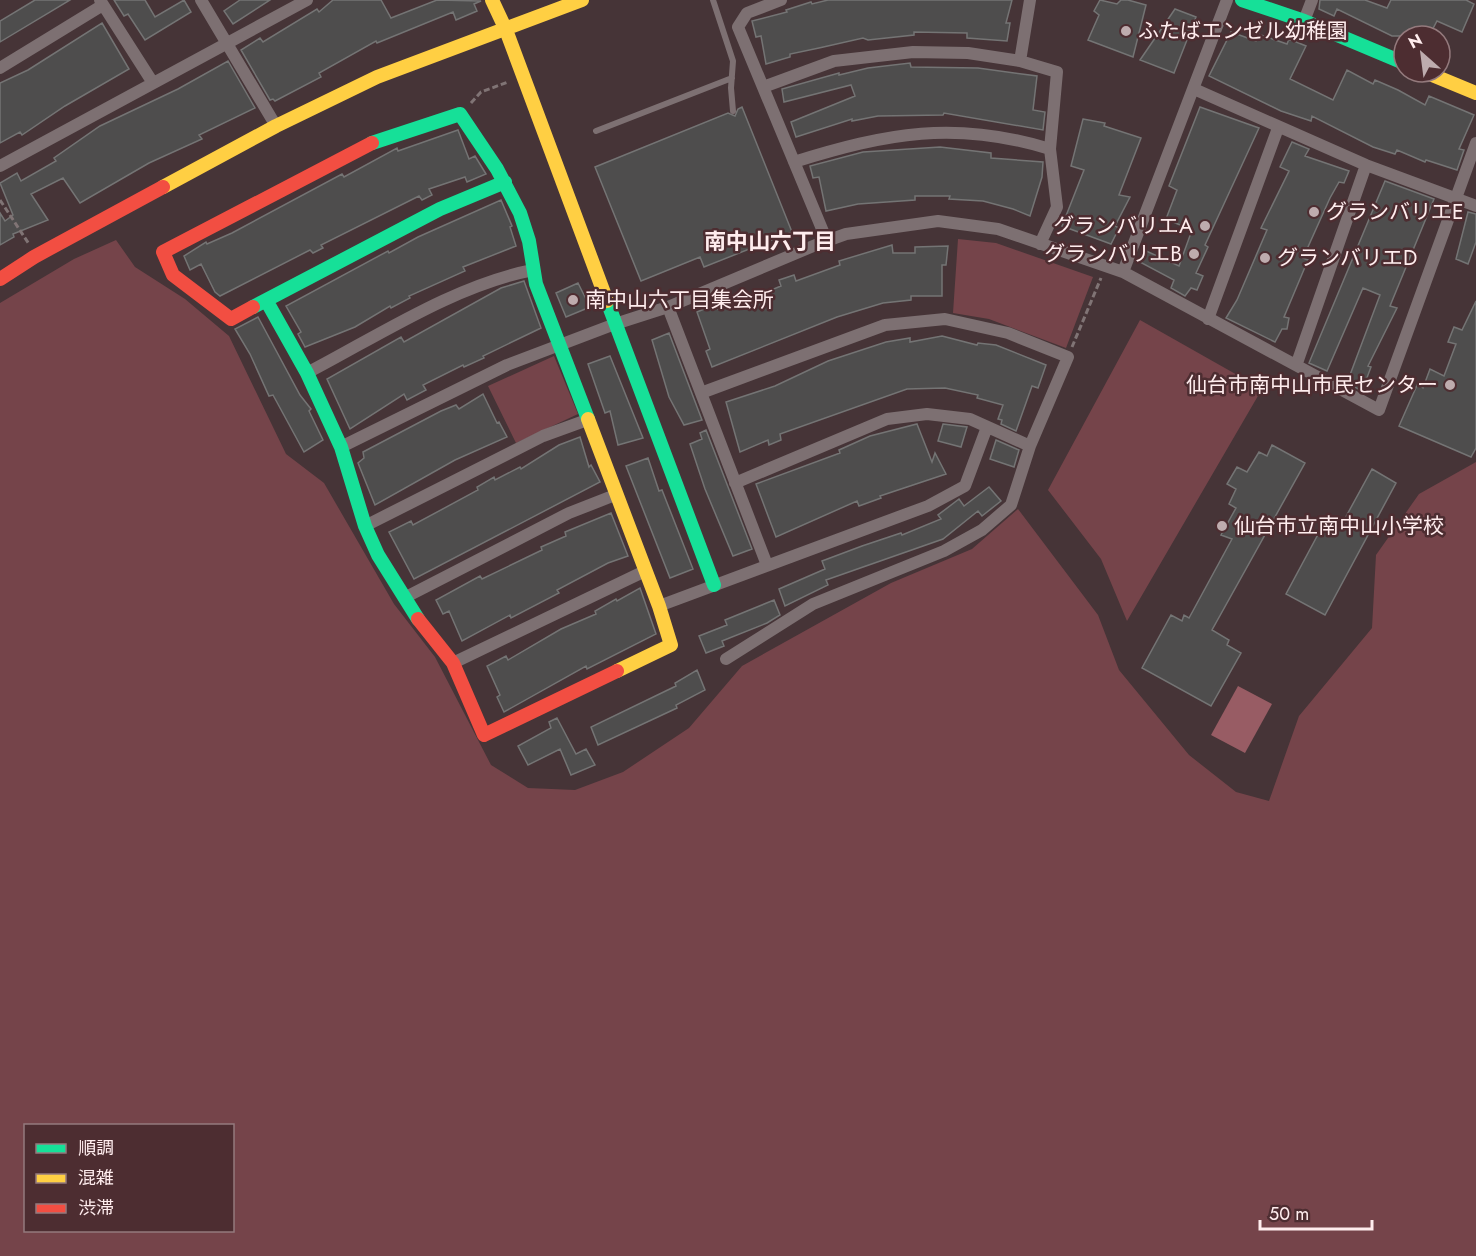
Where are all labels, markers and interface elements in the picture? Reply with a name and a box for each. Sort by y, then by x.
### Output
place label: ふたばエンゼル幼稚園 [1138,16,1348,46]
marker: ふたばエンゼル幼稚園 [1119,24,1133,38]
north arrow [1392,24,1452,84]
text: N [1404,28,1426,54]
place label: グランバリエE [1326,197,1464,227]
marker: グランバリエE [1307,205,1321,219]
place label: グランバリエA [1053,211,1193,241]
marker: グランバリエA [1198,219,1212,233]
district label: 南中山六丁目 [704,225,836,257]
place label: グランバリエB [1044,239,1182,269]
place label: グランバリエD [1277,243,1417,273]
marker: グランバリエB [1187,247,1201,261]
marker: グランバリエD [1258,251,1272,265]
place label: 南中山六丁目集会所 [585,285,774,315]
marker: 南中山六丁目集会所 [566,293,580,307]
place label: 仙台市南中山市民センター [1186,370,1438,400]
marker: 仙台市南中山市民センター [1443,378,1457,392]
place label: 仙台市立南中山小学校 [1234,511,1444,541]
marker: 仙台市立南中山小学校 [1215,519,1229,533]
legend [24,1124,234,1232]
text: 順調 [78,1135,114,1161]
text: 混雑 [78,1165,114,1191]
scale bar [1260,1193,1372,1231]
text: 渋滞 [78,1195,114,1221]
text: 50 m [1269,1201,1309,1227]

